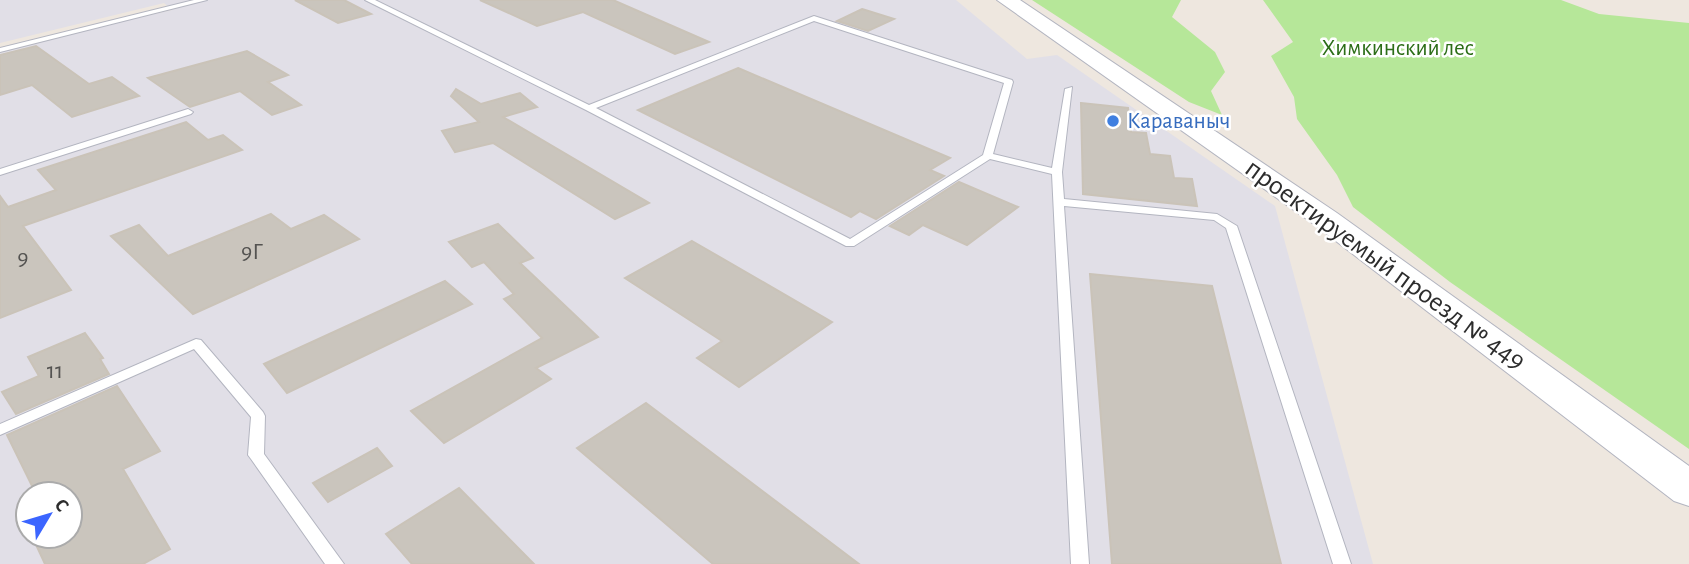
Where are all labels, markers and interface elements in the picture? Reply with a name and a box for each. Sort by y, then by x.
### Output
park label: Химкинский лес [1322,37,1474,60]
place label: Караваныч [1127,110,1231,133]
marker: Караваныч [1105,113,1121,129]
street label: проектируемый проезд № 449 [1240,154,1530,376]
house number: 9Г [241,240,263,264]
house number: 9 [17,246,29,270]
house number: 11 [47,359,63,383]
north arrow [14,480,84,550]
text: С [50,495,72,515]

